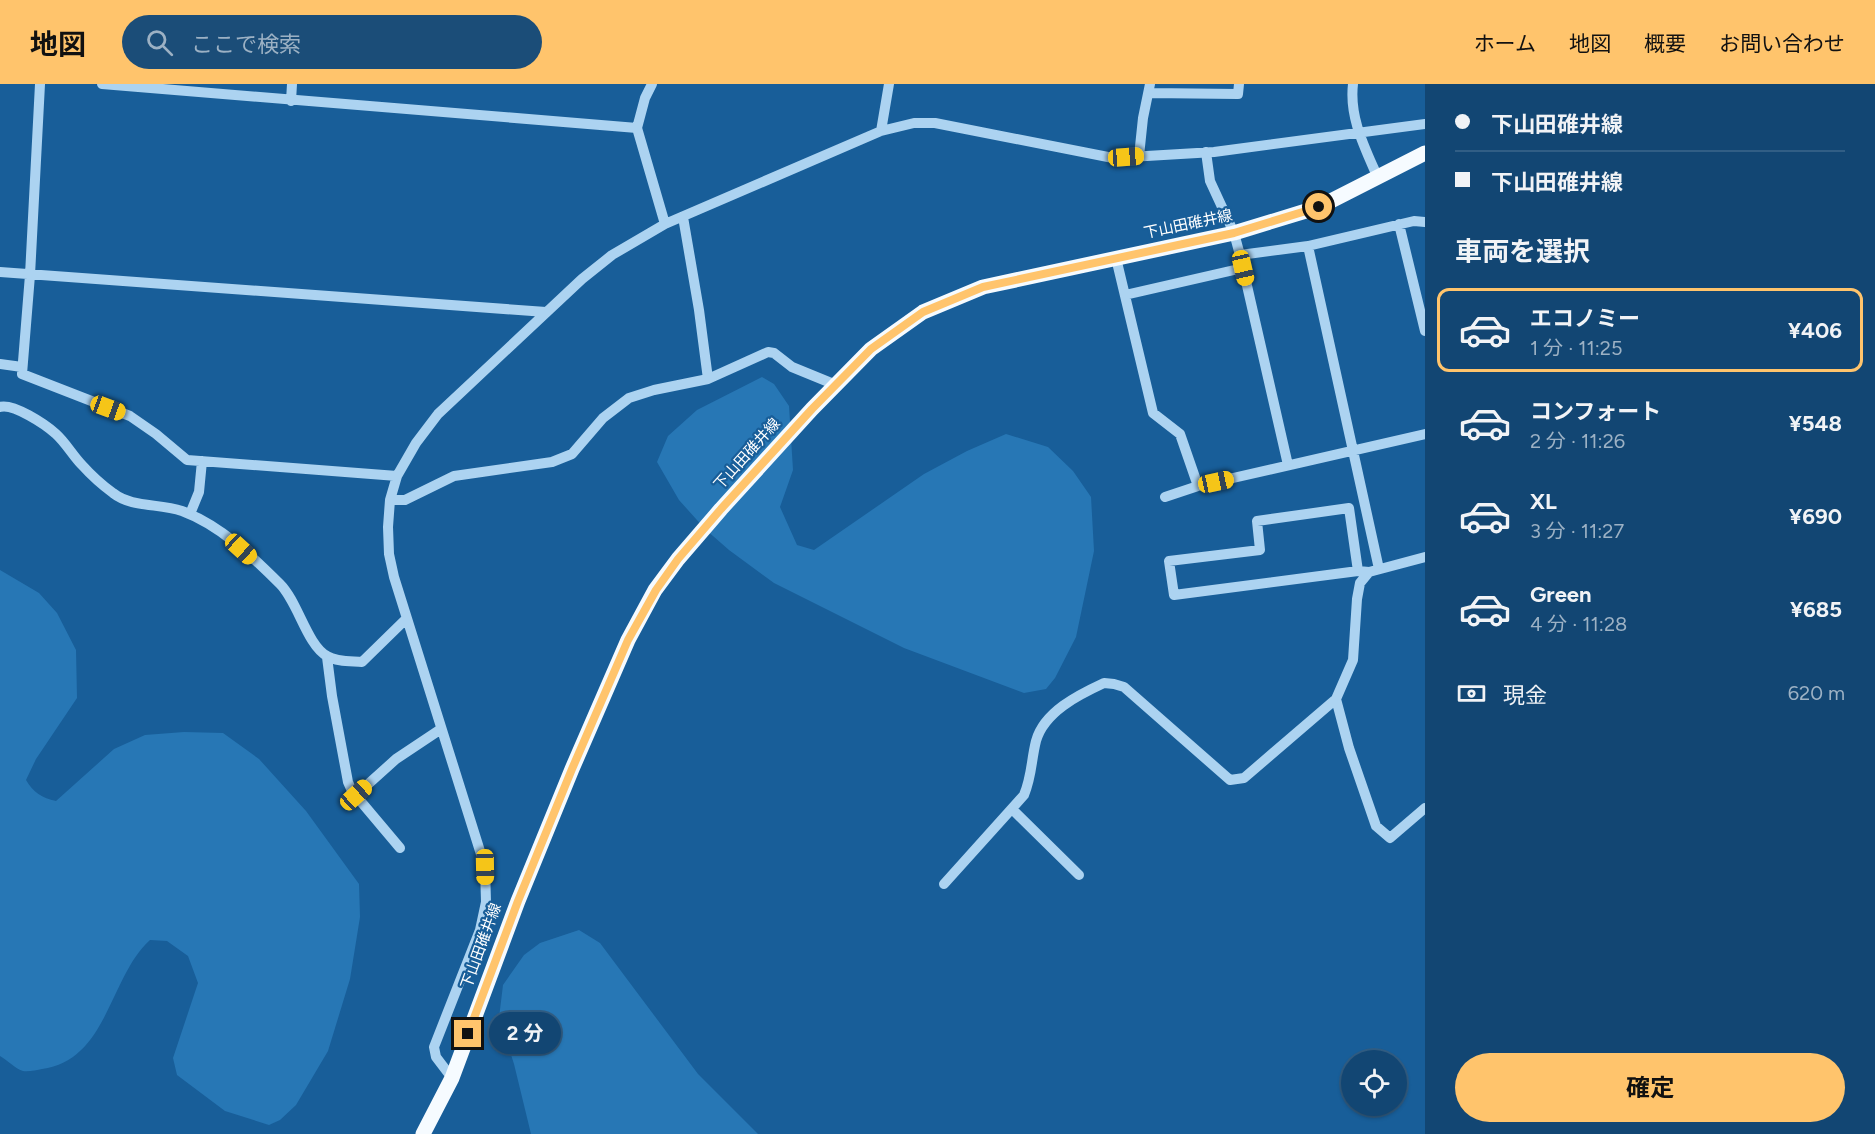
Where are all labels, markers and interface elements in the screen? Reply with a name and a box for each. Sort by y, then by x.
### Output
search box [122,15,542,69]
icon: search [143,26,176,59]
text: 地図 [30,27,86,61]
text: ここで検索 [191,31,301,58]
text: ホーム [1474,31,1536,56]
text: 地図 [1569,31,1611,56]
text: 概要 [1644,31,1686,56]
text: お問い合わせ [1719,31,1845,56]
text: 下山田碓井線 [1491,111,1623,138]
car [1107,147,1145,167]
text: 下山田碓井線 [1491,169,1623,196]
route start [1305,193,1332,220]
street label: 下山田碓井線 [1142,206,1234,242]
text: 車両を選択 [1455,235,1590,268]
car [1230,248,1256,288]
icon: car [1458,303,1512,357]
text: エコノミー [1530,305,1640,332]
text: ¥406 [1788,317,1842,344]
text: 1 分 · 11:25 [1530,336,1622,360]
car [88,393,128,423]
icon: car [1458,396,1512,450]
text: コンフォート [1530,398,1661,425]
text: ¥548 [1789,410,1842,437]
street label: 下山田碓井線 [710,415,784,493]
text: 2 分 · 11:26 [1530,429,1625,453]
car [1197,469,1235,495]
text: XL [1530,488,1557,515]
icon: car [1458,489,1512,543]
text: ¥690 [1789,503,1842,530]
text: 3 分 · 11:27 [1530,519,1624,543]
car [222,530,260,568]
text: Green [1530,581,1592,608]
icon: car [1458,582,1512,636]
text: ¥685 [1790,596,1842,623]
text: 4 分 · 11:28 [1530,612,1627,636]
icon: cash [1455,677,1488,710]
text: 620 m [1788,681,1845,705]
text: 現金 [1503,682,1547,709]
car [337,776,375,814]
car [476,849,494,885]
street label: 下山田碓井線 [457,901,505,991]
callout: 2 分 [489,1013,561,1055]
route end [454,1020,481,1047]
text: 2 分 [507,1021,543,1045]
map controls [1341,1050,1407,1116]
button: locate [1341,1050,1407,1116]
button: 確定 [1455,1053,1845,1122]

